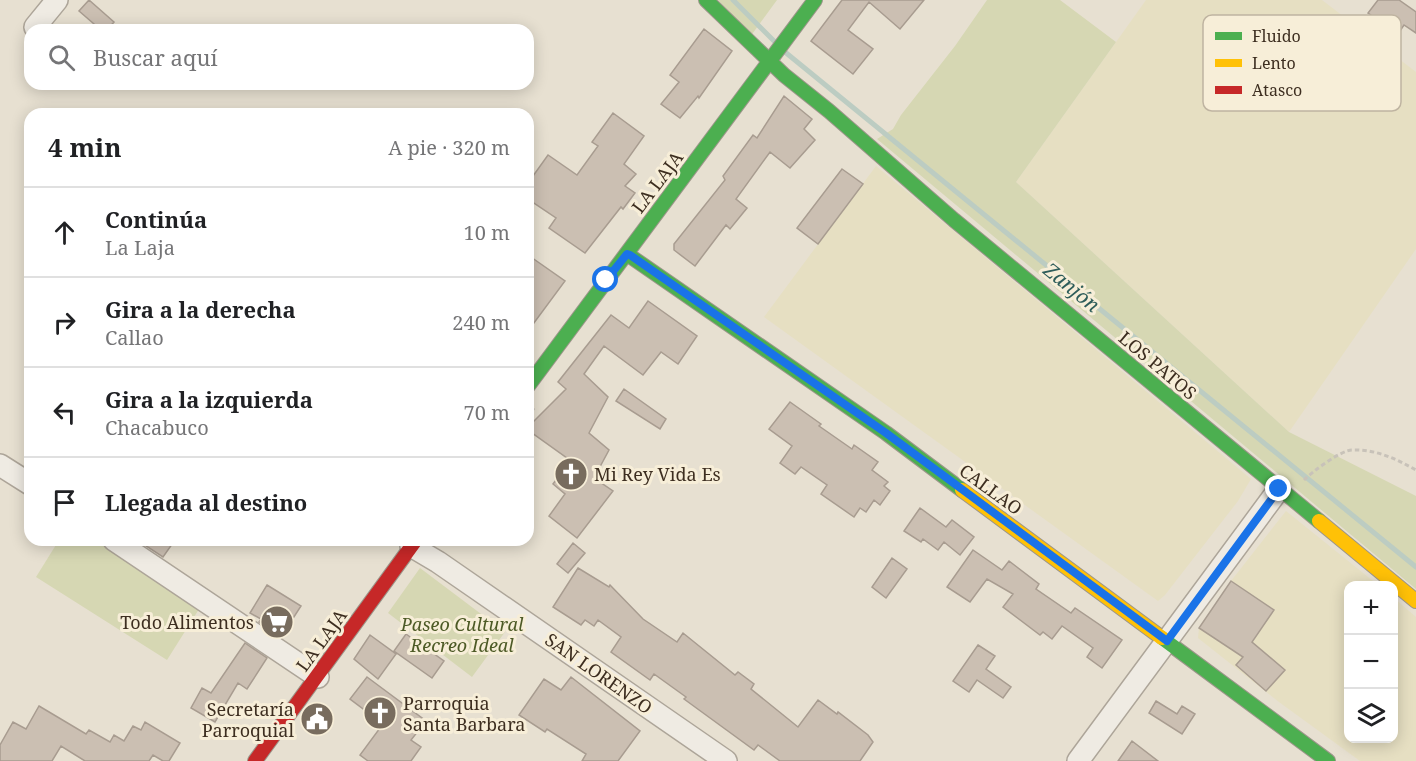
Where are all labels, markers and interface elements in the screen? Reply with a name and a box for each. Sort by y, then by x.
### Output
legend [1203,15,1401,111]
search box [24,24,534,90]
text: Fluido [1252,25,1301,47]
icon: search [45,41,78,74]
text: Buscar aquí [93,42,217,72]
text: Lento [1252,52,1296,74]
text: Atasco [1252,79,1302,101]
text: 4 min [48,129,122,165]
text: A pie · 320 m [388,134,510,161]
street label: LA LAJA [626,146,688,218]
text: Continúa [105,204,207,234]
icon: ahead [48,216,81,249]
text: 10 m [464,219,510,246]
text: La Laja [105,234,175,261]
water label: Zanjón [1037,255,1106,318]
route start [592,266,618,292]
text: Gira a la derecha [105,294,296,324]
icon: right [48,306,81,339]
text: 240 m [452,309,510,336]
text: Callao [105,324,164,351]
street label: LOS PATOS [1114,325,1202,405]
text: Gira a la izquierda [105,384,313,414]
icon: left [48,396,81,429]
text: 70 m [464,399,510,426]
text: Chacabuco [105,414,209,441]
church icon: Mi Rey Vida Es [553,456,589,492]
street label: CALLAO [955,458,1027,520]
place label: Mi Rey Vida Es [594,462,721,486]
route end [1265,475,1291,501]
icon: arrive [48,486,81,519]
text: Llegada al destino [105,487,307,517]
map controls [1344,581,1398,743]
button: + [1344,581,1398,635]
supermarket icon: Todo Alimentos [259,604,295,640]
street label: LA LAJA [290,604,352,676]
place label: Todo Alimentos [120,610,254,634]
park label: Paseo Cultural Recreo Ideal [400,612,524,657]
street label: SAN LORENZO [541,627,657,719]
button: − [1344,635,1398,689]
button: layers [1344,689,1398,743]
place label: Parroquia Santa Barbara [403,691,526,736]
church icon: Parroquia Santa Barbara [362,695,398,731]
place label: Secretaría Parroquial [202,697,294,742]
public building icon: Secretaría Parroquial [299,701,335,737]

